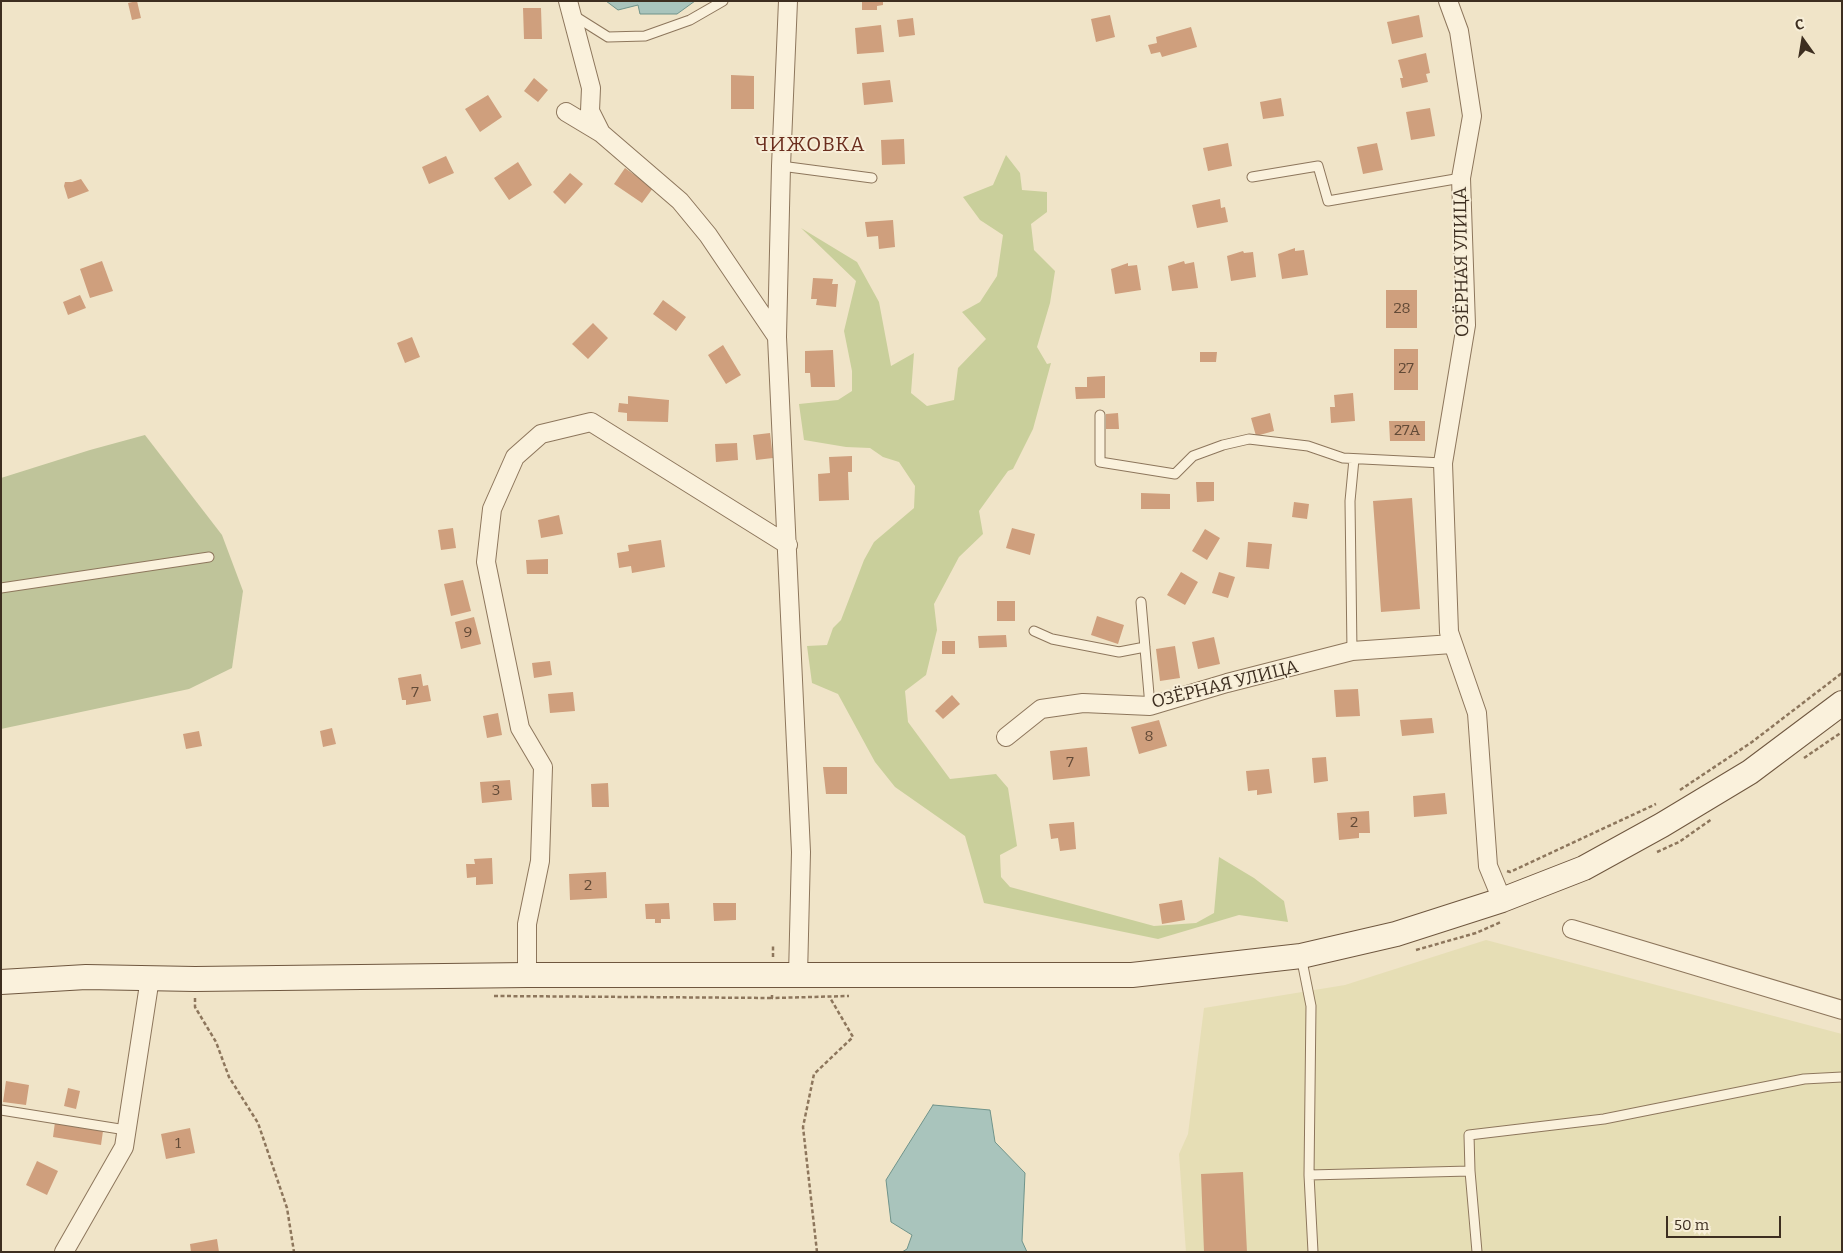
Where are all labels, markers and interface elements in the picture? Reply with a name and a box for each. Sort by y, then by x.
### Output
north arrow [1778,15,1828,65]
text: С [1793,16,1806,34]
district label: ЧИЖОВКА [754,133,866,157]
street label: ОЗЁРНАЯ УЛИЦА [1450,187,1474,337]
house number: 28 [1393,300,1411,318]
house number: 27 [1398,360,1414,378]
house number: 27А [1394,422,1420,440]
house number: 9 [464,624,472,642]
street label: ОЗЁРНАЯ УЛИЦА [1149,656,1301,714]
house number: 7 [411,684,419,702]
house number: 8 [1144,728,1154,746]
house number: 7 [1066,754,1074,772]
house number: 3 [492,782,500,800]
house number: 2 [1350,814,1358,832]
house number: 2 [584,877,592,895]
house number: 1 [175,1135,181,1153]
scale bar [1668,1206,1783,1238]
text: 50 m [1674,1216,1709,1234]

